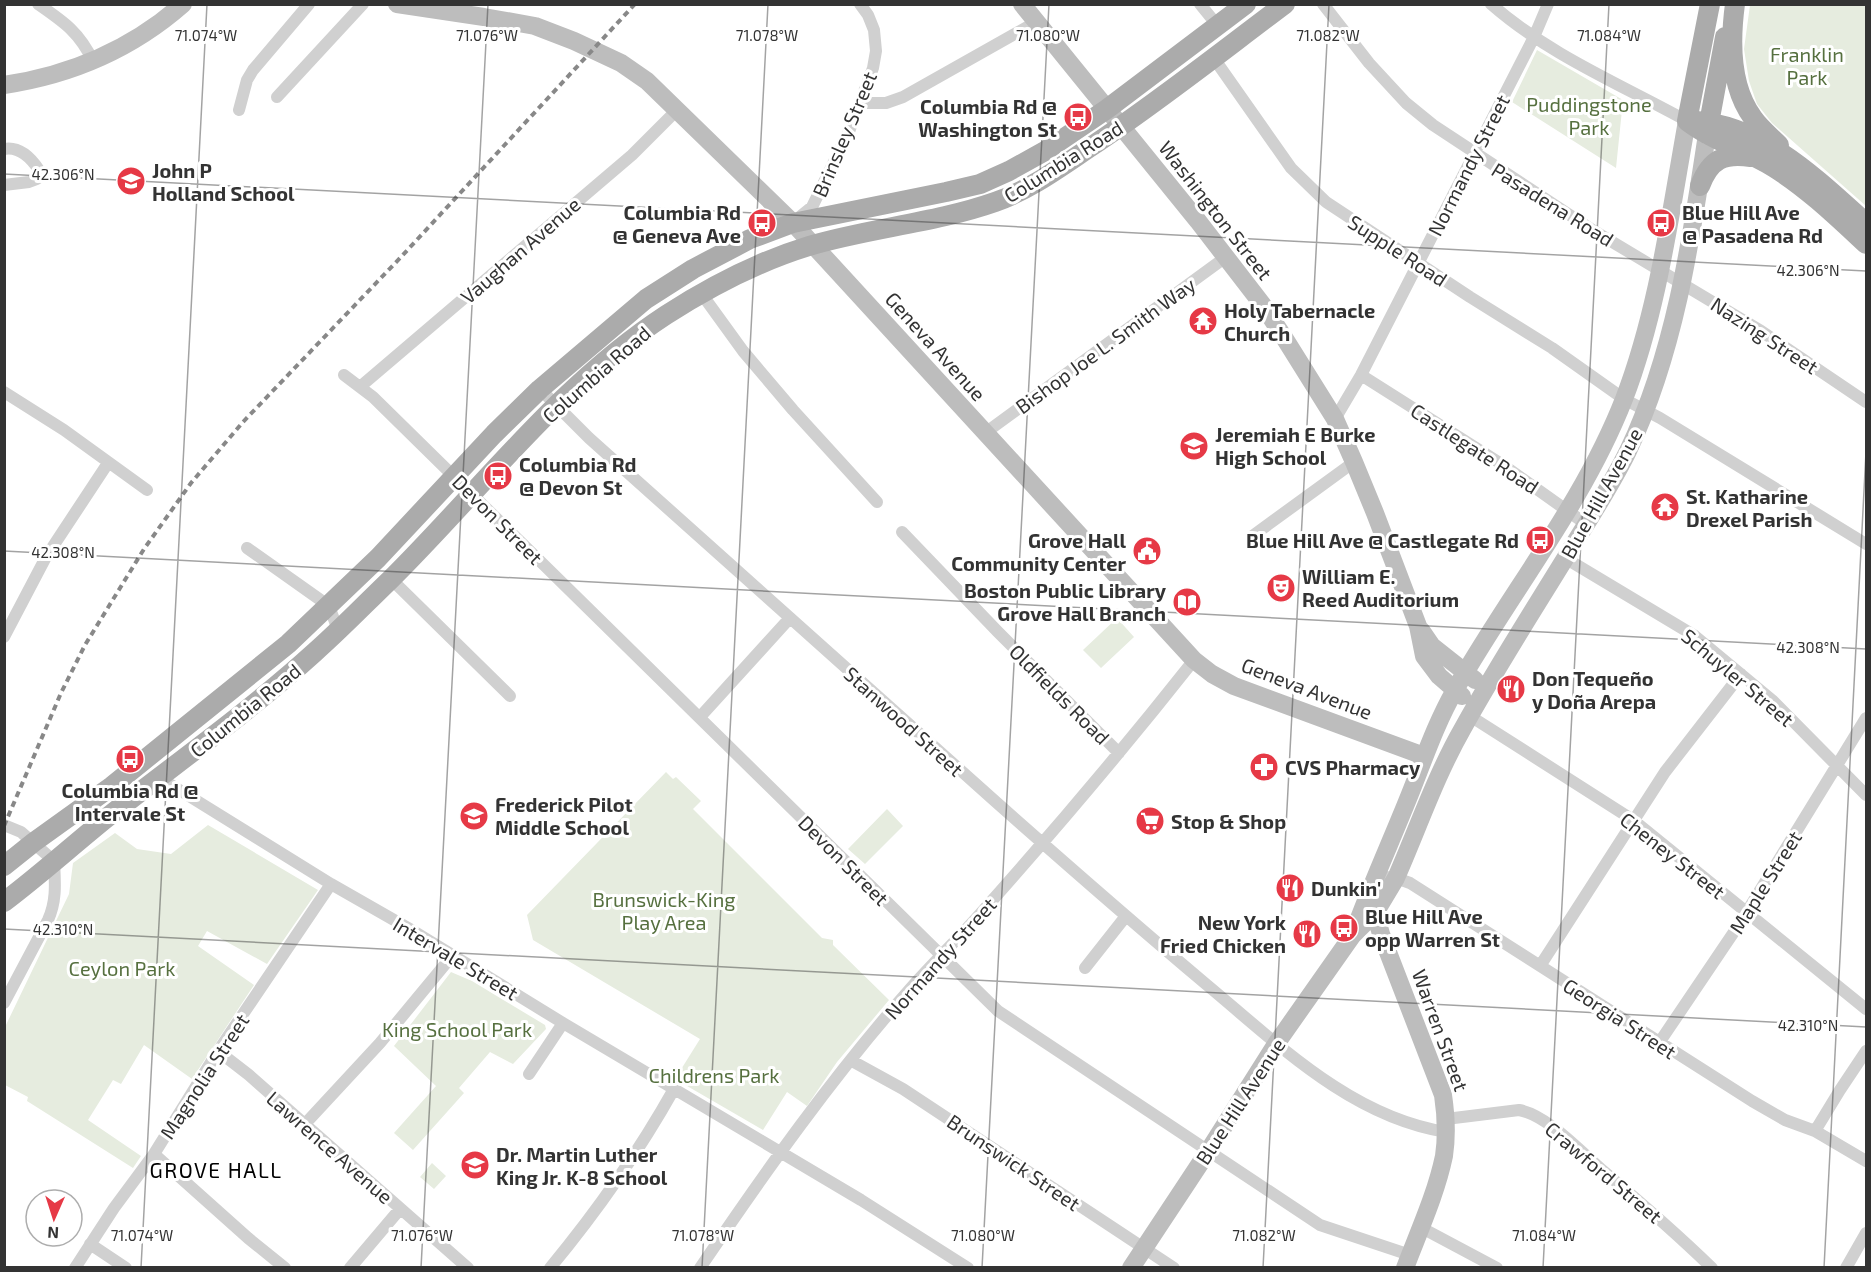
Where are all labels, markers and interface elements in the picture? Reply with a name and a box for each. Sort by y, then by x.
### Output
text: 71.074°W [175,26,237,44]
text: 71.076°W [456,26,518,44]
text: 71.078°W [736,26,798,44]
text: 71.080°W [1016,26,1080,44]
text: 71.082°W [1296,26,1360,44]
text: 71.084°W [1577,26,1641,44]
park label: Franklin Park [1770,42,1844,89]
street label: Brinsley Street [807,67,881,200]
street label: Normandy Street [1422,90,1514,240]
park label: Puddingstone Park [1526,92,1652,139]
place label: Columbia Rd @ Washington St [918,94,1057,141]
bus stop icon: Columbia Rd @ Washington St [1062,101,1094,133]
street label: Columbia Road [999,115,1127,207]
street label: Washington Street [1154,136,1278,285]
street label: Pasadena Road [1488,157,1618,251]
place label: John P Holland School [152,158,295,205]
text: 42.306°N [31,165,95,183]
school or university icon: John P Holland School [115,165,147,197]
street label: Vaughan Avenue [455,192,585,308]
place label: Columbia Rd @ Geneva Ave [613,200,741,247]
place label: Blue Hill Ave @ Pasadena Rd [1682,200,1823,247]
bus stop icon: Columbia Rd @ Geneva Ave [746,207,778,239]
bus stop icon: Blue Hill Ave @ Pasadena Rd [1645,207,1677,239]
street label: Supple Road [1344,209,1452,291]
text: 42.306°N [1776,261,1840,279]
street label: Bishop Joe L. Smith Way [1010,271,1200,418]
street label: Geneva Avenue [881,287,991,405]
street label: Nazing Street [1707,291,1823,379]
place label: Holy Tabernacle Church [1224,298,1375,345]
temple icon: Holy Tabernacle Church [1187,305,1219,337]
street label: Columbia Road [537,321,655,427]
street label: Castlegate Road [1407,398,1543,498]
place label: Jeremiah E Burke High School [1215,422,1375,469]
street label: Blue Hill Avenue [1555,423,1647,563]
school or university icon: Jeremiah E Burke High School [1178,430,1210,462]
place label: Columbia Rd @ Devon St [519,452,637,499]
bus stop icon: Columbia Rd @ Devon St [482,460,514,492]
street label: Devon Street [448,469,548,569]
place label: St. Katharine Drexel Parish [1686,484,1812,531]
temple icon: St. Katharine Drexel Parish [1649,491,1681,523]
bus stop icon: Blue Hill Ave @ Castlegate Rd [1524,524,1556,556]
place label: Grove Hall Community Center [951,528,1126,576]
place label: Blue Hill Ave @ Castlegate Rd [1246,528,1519,552]
public building icon: Grove Hall Community Center [1131,535,1163,567]
text: 42.308°N [31,543,95,561]
place label: William E. Reed Auditorium [1302,564,1459,611]
theatre icon: William E. Reed Auditorium [1265,572,1297,604]
place label: Boston Public Library Grove Hall Branch [964,578,1167,625]
library icon: Boston Public Library Grove Hall Branch [1171,586,1203,618]
street label: Schuyler Street [1677,623,1799,731]
text: 42.308°N [1776,638,1840,656]
street label: Oldfields Road [1005,639,1115,749]
street label: Geneva Avenue [1238,652,1376,724]
street label: Columbia Road [185,658,305,762]
street label: Stanwood Street [840,661,969,781]
place label: Don Tequeño y Doña Arepa [1532,666,1656,714]
restaurant icon: Don Tequeño y Doña Arepa [1495,673,1527,705]
bus stop icon: Columbia Rd @ Intervale St [114,743,146,775]
pharmacy icon: CVS Pharmacy [1248,751,1280,783]
place label: CVS Pharmacy [1285,755,1421,780]
place label: Columbia Rd @ Intervale St [61,778,199,825]
place label: Frederick Pilot Middle School [495,792,633,839]
school or university icon: Frederick Pilot Middle School [458,800,490,832]
supermarket icon: Stop & Shop [1134,805,1166,837]
street label: Cheney Street [1616,807,1730,904]
place label: Stop & Shop [1171,809,1286,833]
street label: Devon Street [794,810,894,910]
street label: Maple Street [1724,826,1806,938]
restaurant icon: Dunkin' [1274,872,1306,904]
place label: Dunkin' [1311,876,1381,900]
park label: Brunswick-King Play Area [592,887,736,934]
street label: Normandy Street [879,892,1001,1024]
place label: Blue Hill Ave opp Warren St [1365,904,1500,951]
place label: New York Fried Chicken [1160,910,1287,957]
street label: Intervale Street [389,911,523,1005]
bus stop icon: Blue Hill Ave opp Warren St [1328,912,1360,944]
restaurant icon: New York Fried Chicken [1291,918,1323,950]
text: 42.310°N [33,920,93,938]
park label: Ceylon Park [69,956,175,980]
street label: Warren Street [1408,966,1474,1095]
street label: Georgia Street [1559,973,1681,1064]
street label: Magnolia Street [155,1009,254,1143]
text: 42.310°N [1778,1016,1838,1034]
park label: King School Park [382,1017,532,1041]
street label: Blue Hill Avenue [1190,1033,1290,1169]
park label: Childrens Park [648,1063,780,1087]
street label: Lawrence Avenue [262,1086,398,1208]
street label: Brunswick Street [943,1109,1085,1215]
street label: Crawford Street [1541,1116,1668,1228]
place label: Dr. Martin Luther King Jr. K-8 School [496,1142,668,1189]
school or university icon: Dr. Martin Luther King Jr. K-8 School [459,1149,491,1181]
district label: GROVE HALL [150,1157,282,1182]
north arrow [24,1188,84,1248]
text: N [47,1224,59,1243]
text: 71.074°W [111,1226,173,1244]
text: 71.076°W [391,1226,453,1244]
text: 71.078°W [672,1226,734,1244]
text: 71.080°W [951,1226,1015,1244]
text: 71.082°W [1232,1226,1296,1244]
text: 71.084°W [1512,1226,1576,1244]

